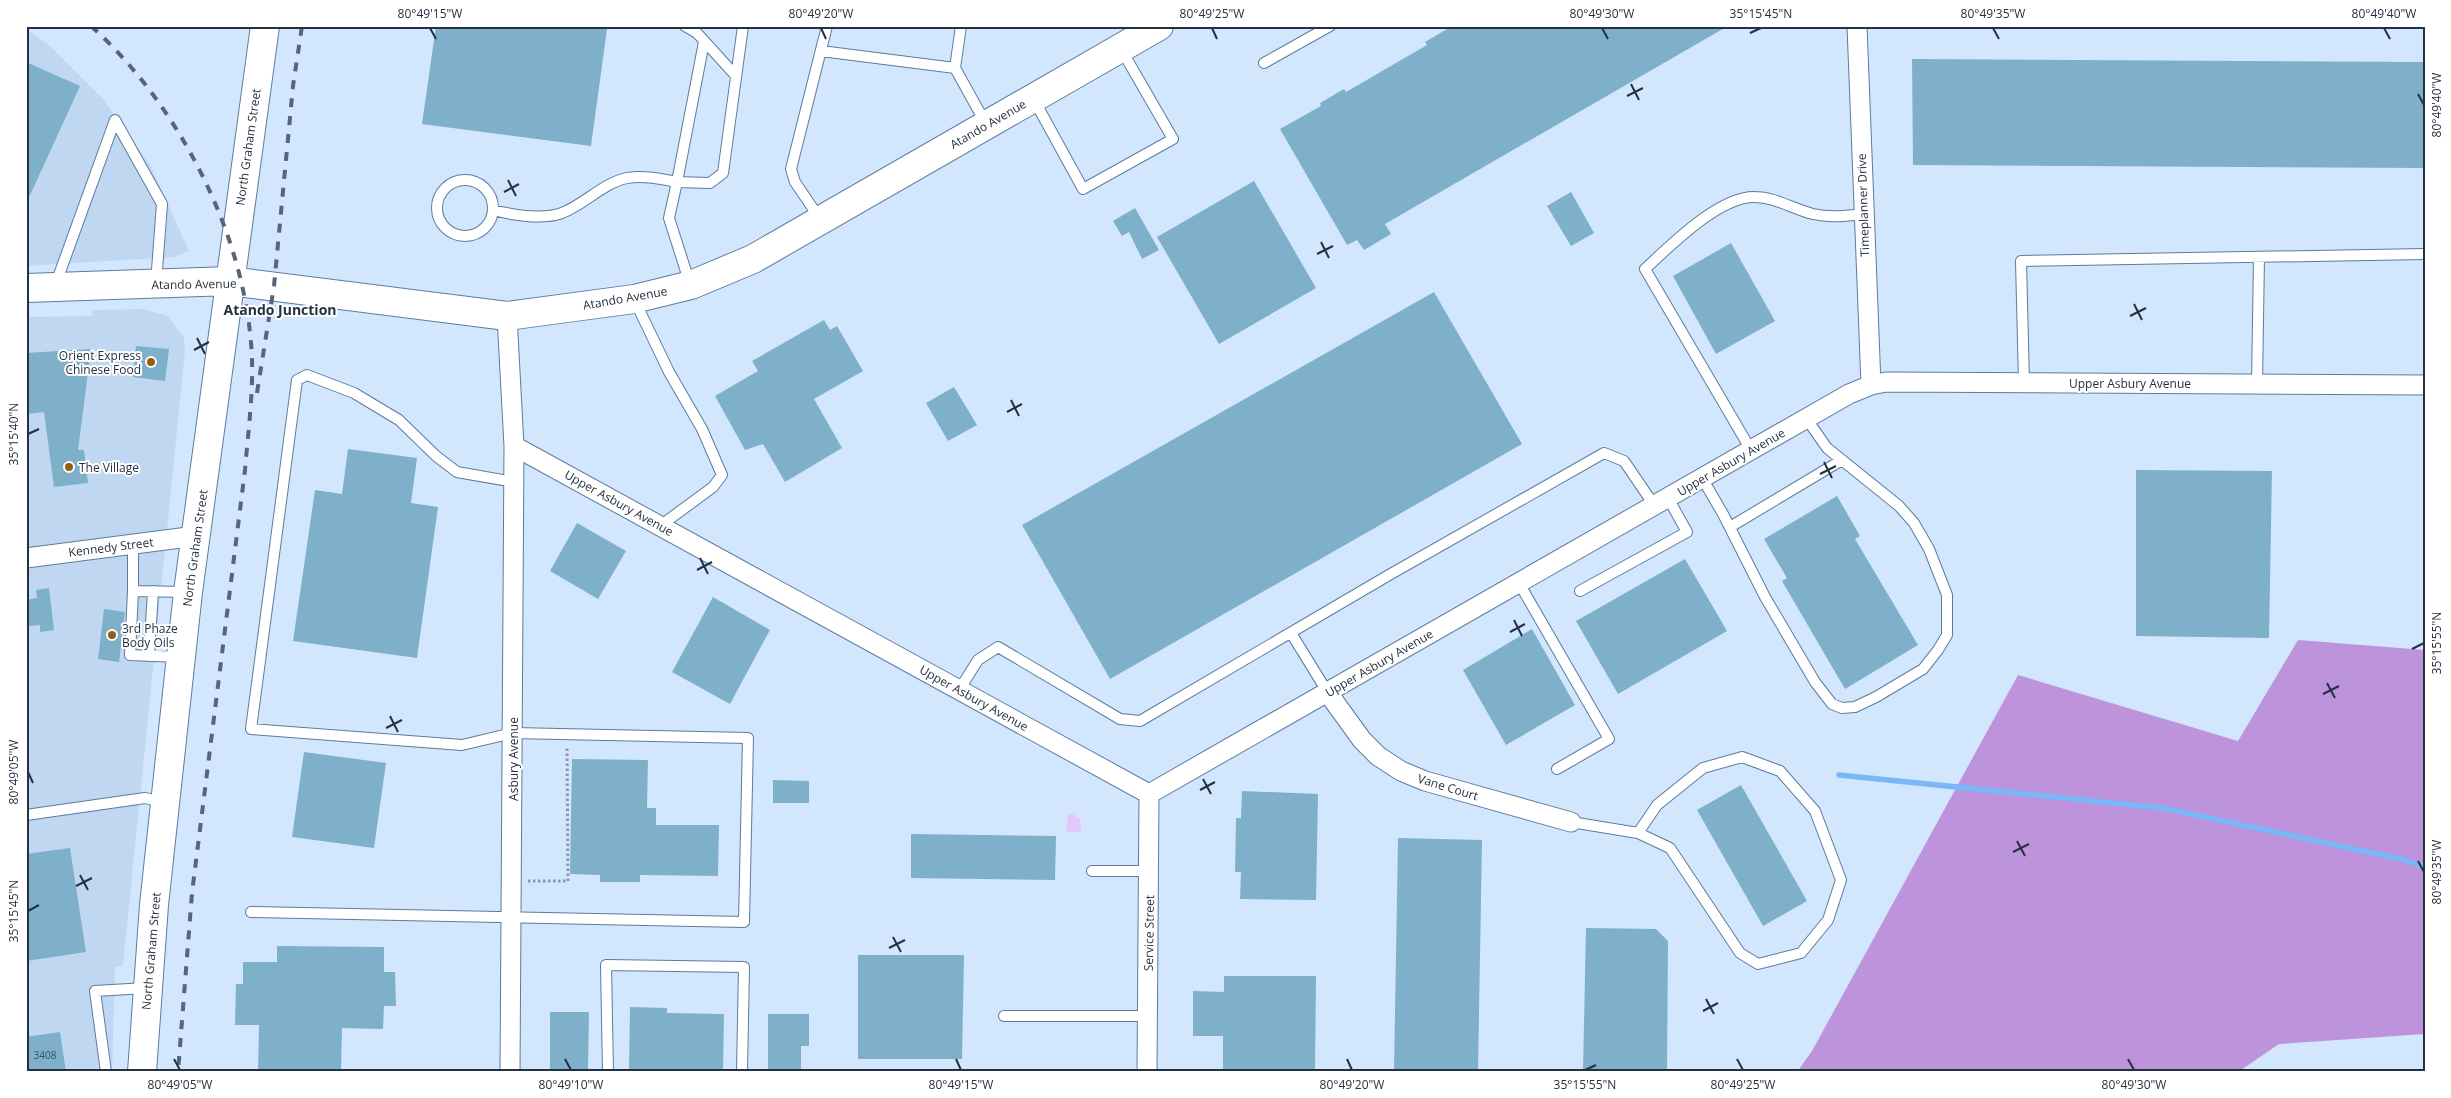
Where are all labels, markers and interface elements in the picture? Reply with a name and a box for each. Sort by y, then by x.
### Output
text: 80°49'15"W [398,5,462,22]
text: 80°49'20"W [789,5,853,22]
text: 80°49'25"W [1180,5,1244,22]
text: 80°49'30"W [1570,5,1634,22]
text: 35°15'45"N [1730,5,1792,22]
text: 80°49'35"W [1961,5,2025,22]
text: 80°49'40"W [2352,5,2416,22]
text: 80°49'40"W [2428,73,2445,137]
street label: North Graham Street [231,87,265,207]
street label: Atando Avenue [947,95,1029,153]
street label: Timeplanner Drive [1853,153,1873,257]
street label: Atando Avenue [151,275,237,293]
street label: Atando Avenue [581,282,669,314]
district label: Atando Junction [223,300,337,319]
place label: Orient Express Chinese Food [59,347,141,378]
marker: Orient Express Chinese Food [145,356,157,368]
street label: Upper Asbury Avenue [2069,375,2191,392]
text: 35°15'40"N [5,403,22,465]
street label: Upper Asbury Avenue [1674,424,1788,500]
place label: The Village [79,459,139,476]
marker: The Village [63,461,75,473]
street label: Upper Asbury Avenue [562,466,677,540]
street label: North Graham Street [178,488,212,608]
street label: Kennedy Street [68,533,154,561]
text: 35°15'55"N [2428,612,2445,674]
place label: 3rd Phaze Body Oils [122,620,178,651]
street label: Upper Asbury Avenue [1322,625,1436,701]
marker: 3rd Phaze Body Oils [106,629,118,641]
street label: Upper Asbury Avenue [917,661,1032,735]
street label: Asbury Avenue [505,717,522,801]
text: 80°49'05"W [5,740,22,804]
street label: Vane Court [1416,770,1480,804]
text: 80°49'35"W [2428,840,2445,904]
text: 35°15'45"N [5,880,22,942]
street label: North Graham Street [137,891,165,1011]
street label: Service Street [1140,895,1158,971]
house number: 3408 [34,1048,57,1062]
text: 80°49'05"W [148,1076,212,1093]
text: 80°49'10"W [539,1076,603,1093]
text: 80°49'15"W [929,1076,993,1093]
text: 80°49'20"W [1320,1076,1384,1093]
text: 35°15'55"N [1554,1076,1616,1093]
text: 80°49'25"W [1711,1076,1775,1093]
text: 80°49'30"W [2102,1076,2166,1093]

